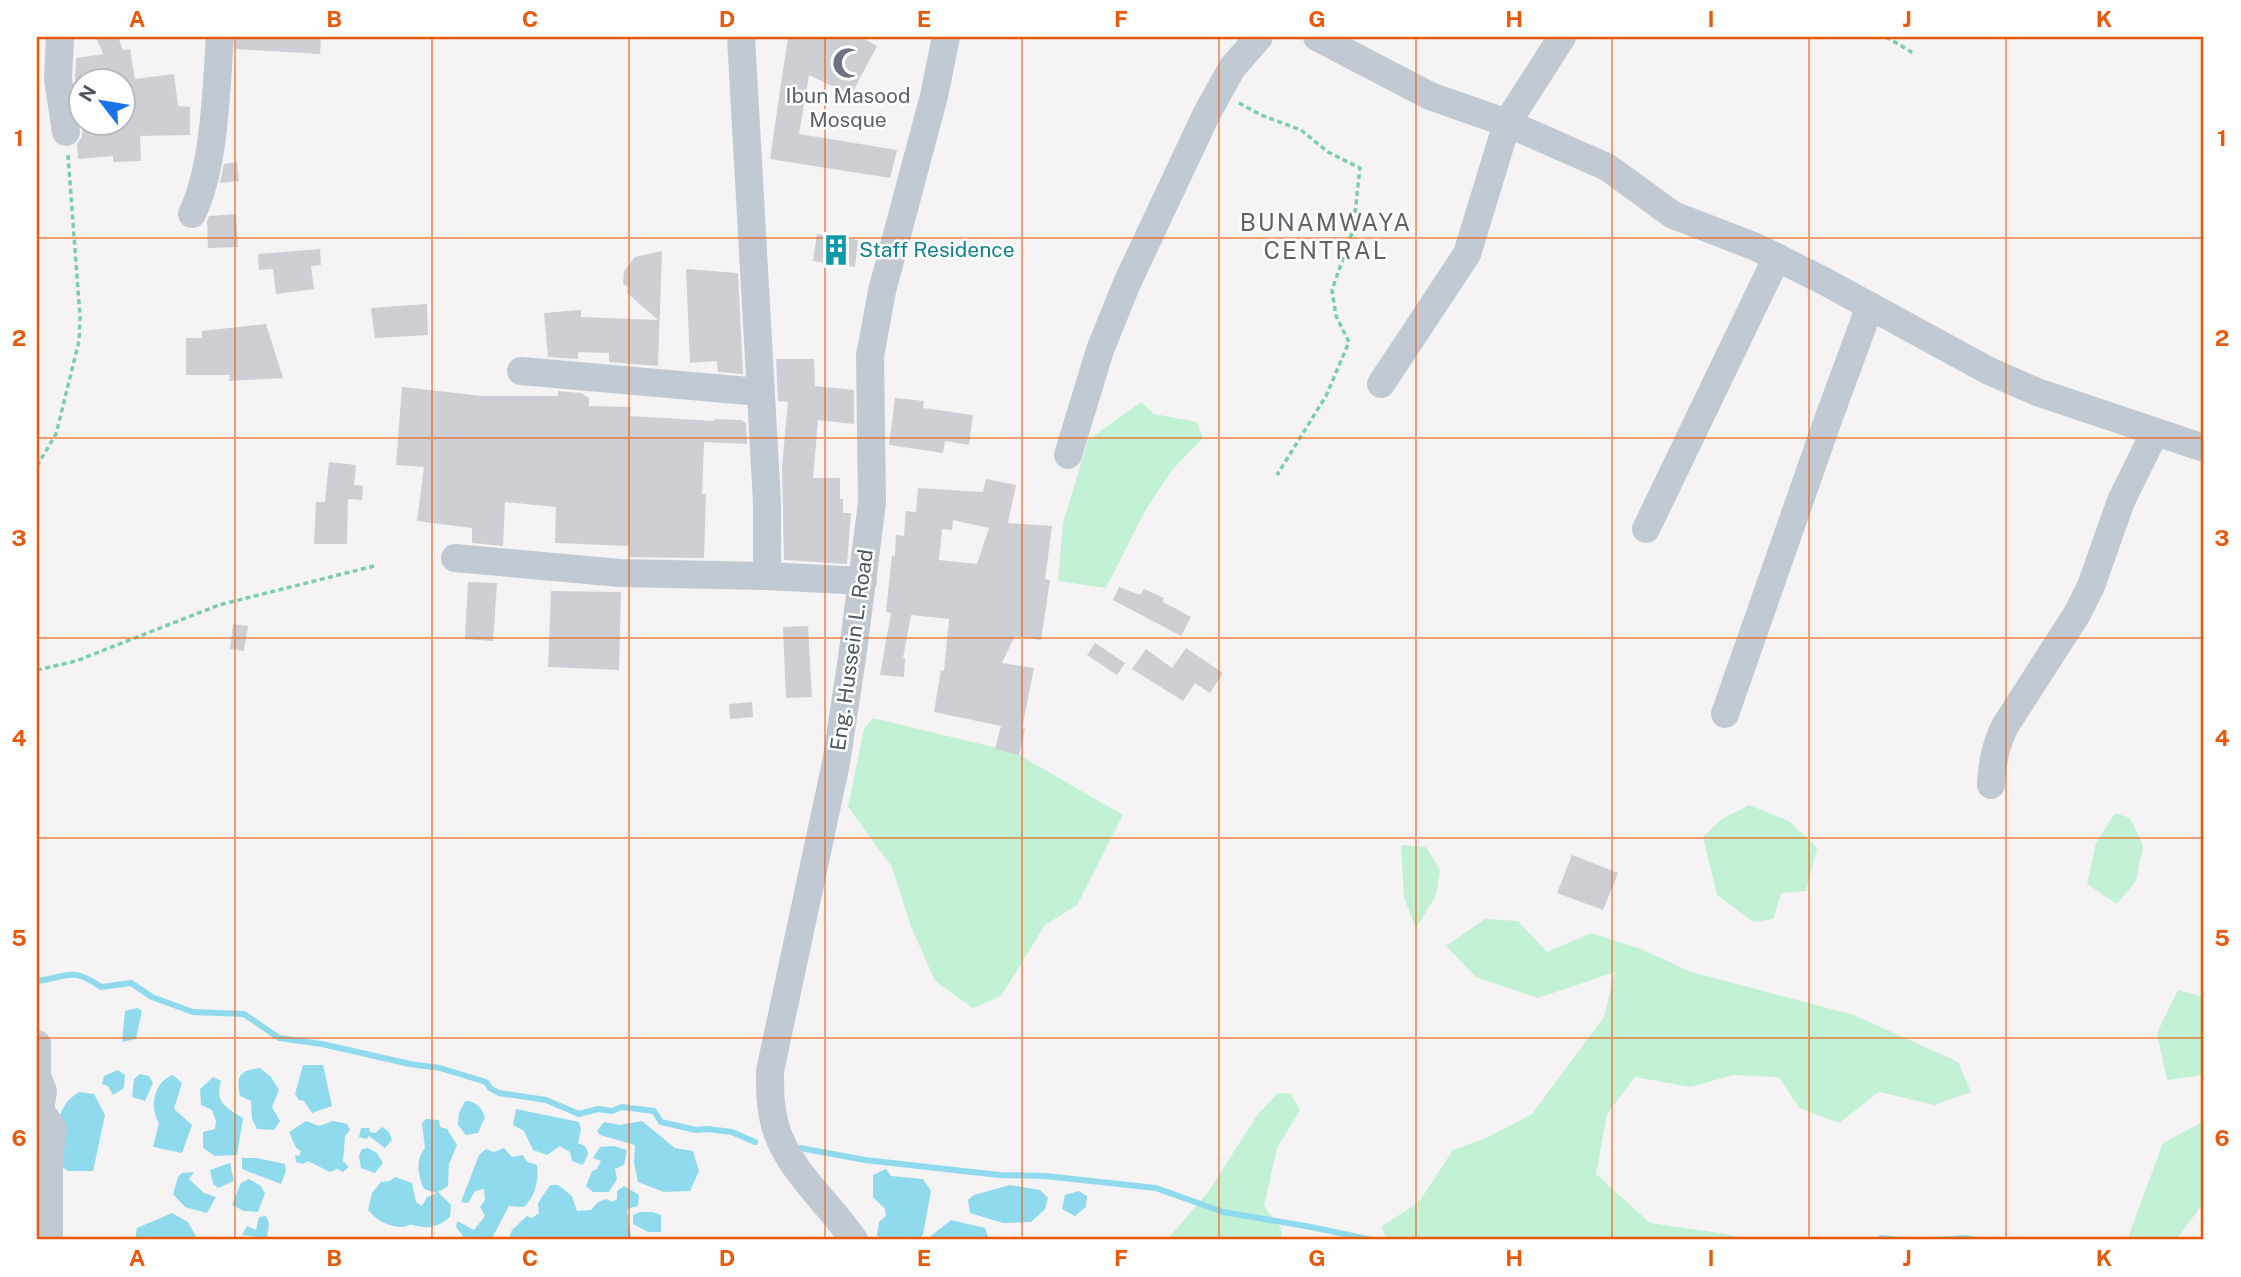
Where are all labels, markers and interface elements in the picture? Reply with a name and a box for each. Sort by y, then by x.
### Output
text: A [129,5,146,32]
text: B [326,5,342,32]
text: C [522,5,538,32]
text: D [719,5,735,32]
text: E [917,5,931,32]
text: F [1114,5,1128,32]
text: G [1308,5,1326,32]
text: H [1505,5,1523,32]
text: I [1707,5,1715,32]
text: J [1902,5,1912,32]
text: K [2096,5,2112,32]
mosque icon: Ibun Masood Mosque [831,46,865,80]
north arrow [66,66,136,136]
text: N [74,81,101,105]
place label: Ibun Masood Mosque [786,83,910,132]
text: 1 [14,124,24,151]
text: 1 [2217,124,2227,151]
district label: BUNAMWAYA CENTRAL [1240,208,1412,264]
building icon: Staff Residence [819,233,853,267]
place label: Staff Residence [859,237,1015,262]
text: 2 [12,324,26,351]
text: 2 [2215,324,2229,351]
text: 3 [11,524,27,551]
text: 3 [2214,524,2230,551]
street label: Eng. Hussein L. Road [825,548,878,752]
text: 4 [11,724,27,751]
text: 4 [2214,724,2230,751]
text: 5 [11,924,27,951]
text: 5 [2214,924,2230,951]
text: 6 [11,1124,27,1151]
text: 6 [2214,1124,2230,1151]
text: A [129,1244,146,1271]
text: B [326,1244,342,1271]
text: C [522,1244,538,1271]
text: D [719,1244,735,1271]
text: E [917,1244,931,1271]
text: F [1114,1244,1128,1271]
text: G [1308,1244,1326,1271]
text: H [1505,1244,1523,1271]
text: I [1707,1244,1715,1271]
text: J [1902,1244,1912,1271]
text: K [2096,1244,2112,1271]

